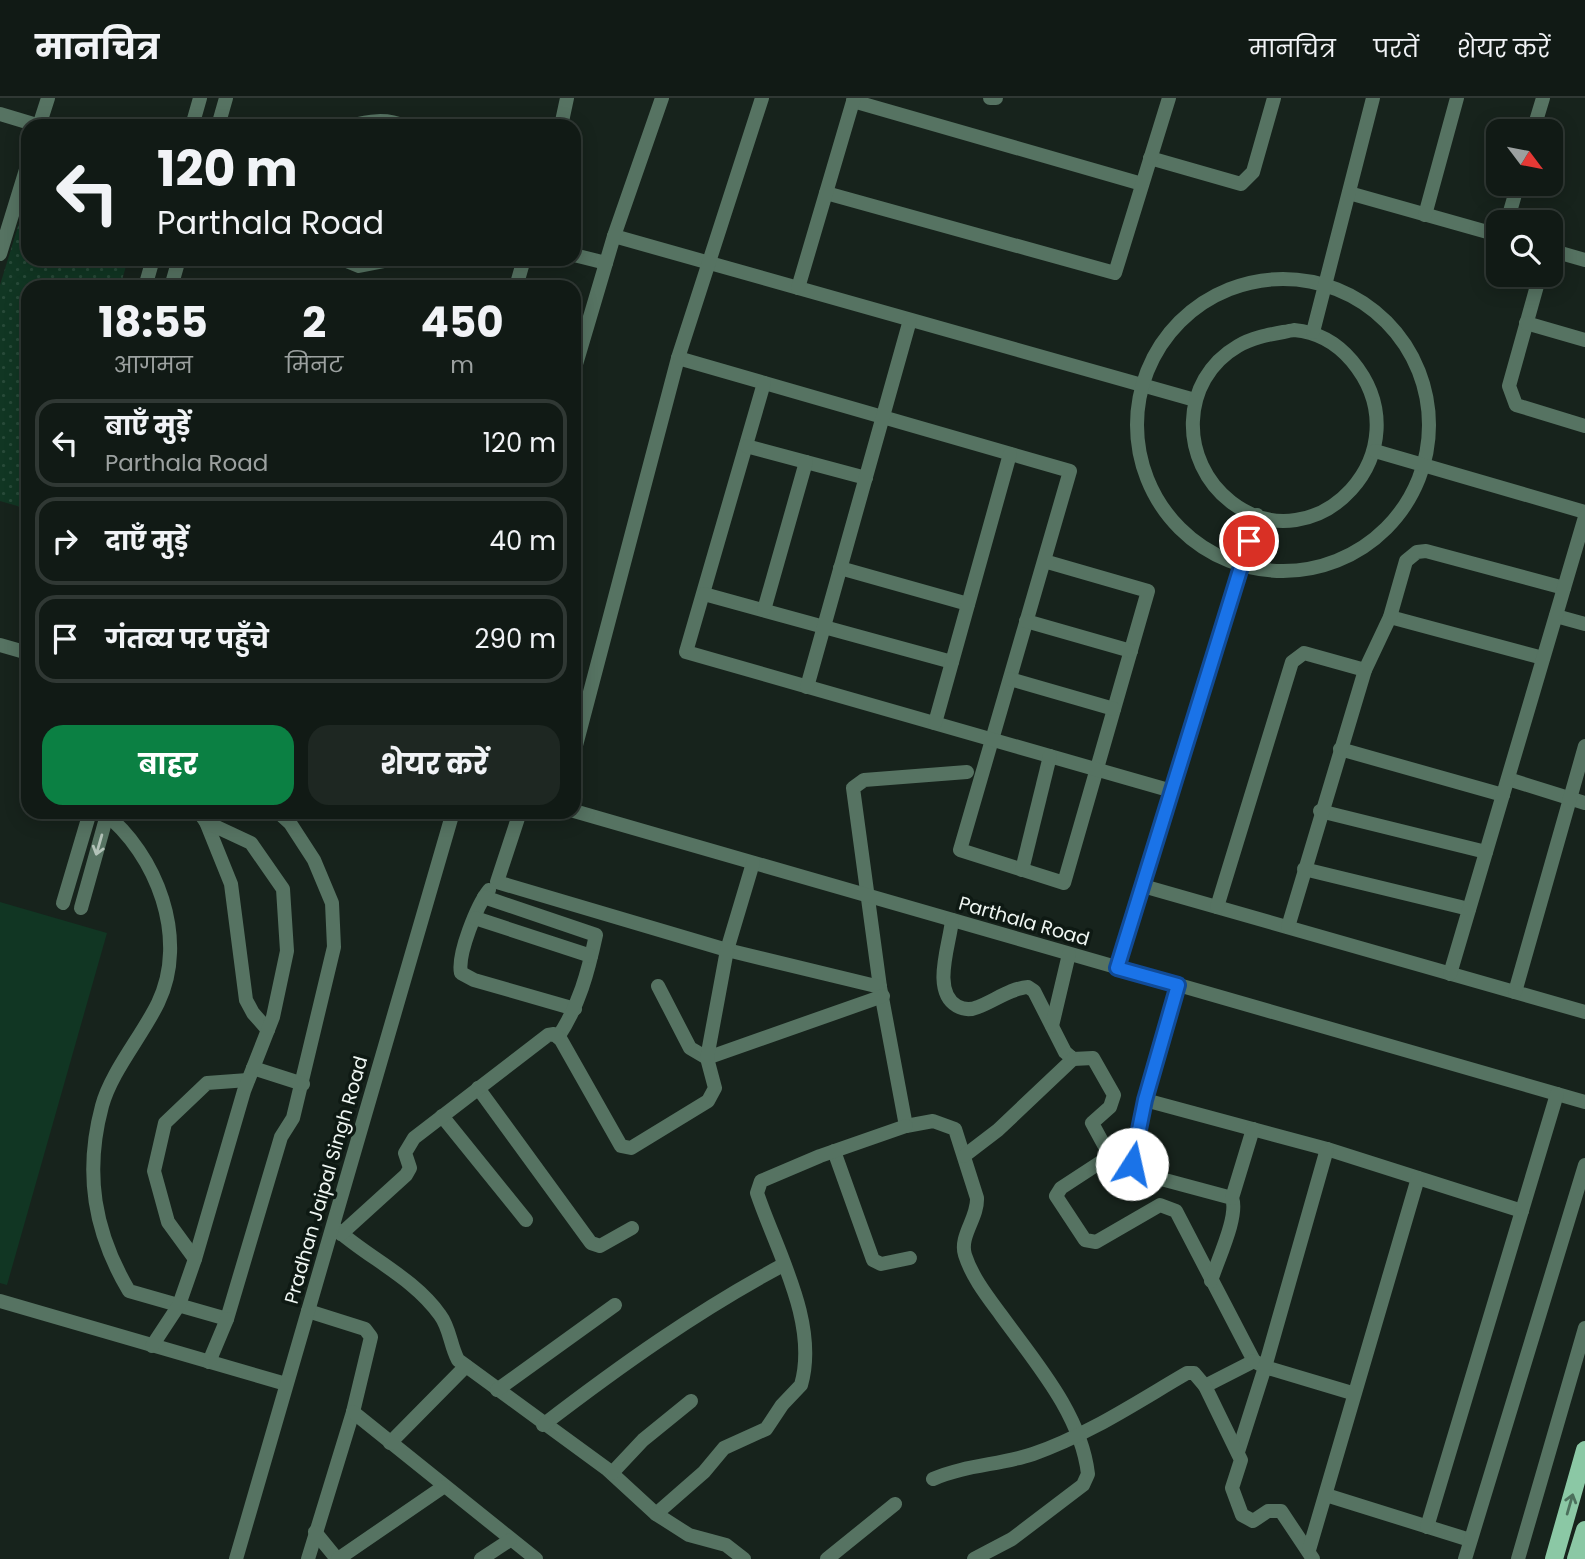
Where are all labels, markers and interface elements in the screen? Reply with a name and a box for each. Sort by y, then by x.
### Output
text: मानचित्र [35,24,159,71]
text: मानचित्र [1249,32,1336,65]
text: परतें [1374,32,1419,65]
text: शेयर करें [1457,32,1550,65]
north arrow [1486,119,1563,196]
map controls [1486,119,1563,287]
text: 120 m [157,135,298,203]
icon: left [42,147,133,238]
text: Parthala Road [157,200,384,245]
button: search [1486,210,1563,287]
text: 18:55 [98,293,208,352]
text: 2 [302,293,326,352]
text: 450 [421,293,504,352]
text: आगमन [114,349,193,381]
text: मिनट [285,349,343,381]
text: m [450,349,474,381]
text: बाएँ मुड़ें [105,408,190,444]
icon: left [46,424,84,462]
text: 120 m [483,425,556,461]
text: Parthala Road [105,447,268,479]
pin [1219,511,1279,571]
icon: right [46,522,84,560]
icon: arrive [1230,522,1268,560]
text: दाएँ मुड़ें [105,523,188,559]
text: 40 m [490,523,556,559]
icon: arrive [46,620,84,658]
text: गंतव्य पर पहुँचे [105,621,269,657]
text: 290 m [475,621,556,657]
button: बाहर [42,725,294,805]
button: शेयर करें [308,725,560,805]
one-way arrow [92,833,105,856]
street label: Parthala Road [955,889,1093,953]
street label: Pradhan Jaipal Singh Road [278,1053,374,1307]
position arrow [1095,1127,1169,1201]
one-way arrow [1564,1494,1577,1516]

